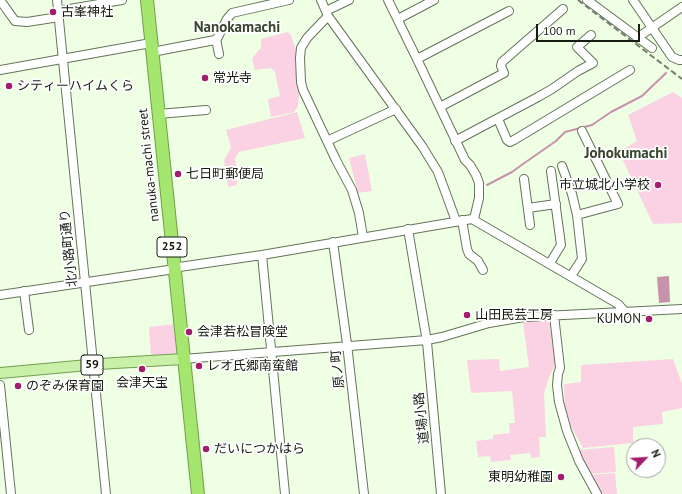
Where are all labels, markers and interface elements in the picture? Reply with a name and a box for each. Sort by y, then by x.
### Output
place label: 古峯神社 [61,4,113,20]
marker: 古峯神社 [48,7,58,17]
scale bar [538,16,642,42]
district label: Nanokamachi [194,19,280,37]
text: 100 m [543,23,576,38]
place label: 常光寺 [213,70,252,86]
marker: 常光寺 [200,73,210,83]
place label: シティーハイムくら [17,78,134,94]
marker: シティーハイムくら [4,81,14,91]
street label: nanuka-machi street [135,108,163,222]
district label: Johokumachi [585,145,667,163]
place label: 七日町郵便局 [186,166,264,182]
marker: 七日町郵便局 [173,169,183,179]
place label: 市立城北小学校 [559,177,650,193]
marker: 市立城北小学校 [653,180,663,190]
street label: 北小路町通り [57,208,81,288]
road number: 252 [157,237,187,257]
place label: 山田民芸工房 [475,307,553,323]
marker: 山田民芸工房 [462,310,472,320]
place label: KUMON [597,311,641,327]
marker: KUMON [644,314,654,324]
place label: 会津若松冒険堂 [197,324,288,340]
marker: 会津若松冒険堂 [184,327,194,337]
street label: 原ノ町 [328,349,348,389]
road number: 59 [81,355,103,375]
place label: レオ氏郷南蛮館 [207,358,298,374]
marker: レオ氏郷南蛮館 [194,361,204,371]
marker: 会津天宝 [137,364,147,374]
place label: 会津天宝 [116,375,168,391]
place label: のぞみ保育園 [26,378,104,394]
marker: のぞみ保育園 [13,381,23,391]
street label: 道場小路 [412,391,432,445]
north arrow [626,438,666,478]
place label: だいにつかはら [214,441,305,457]
marker: だいにつかはら [201,444,211,454]
text: N [648,447,664,460]
place label: 東明幼稚園 [488,469,553,485]
marker: 東明幼稚園 [556,472,566,482]

